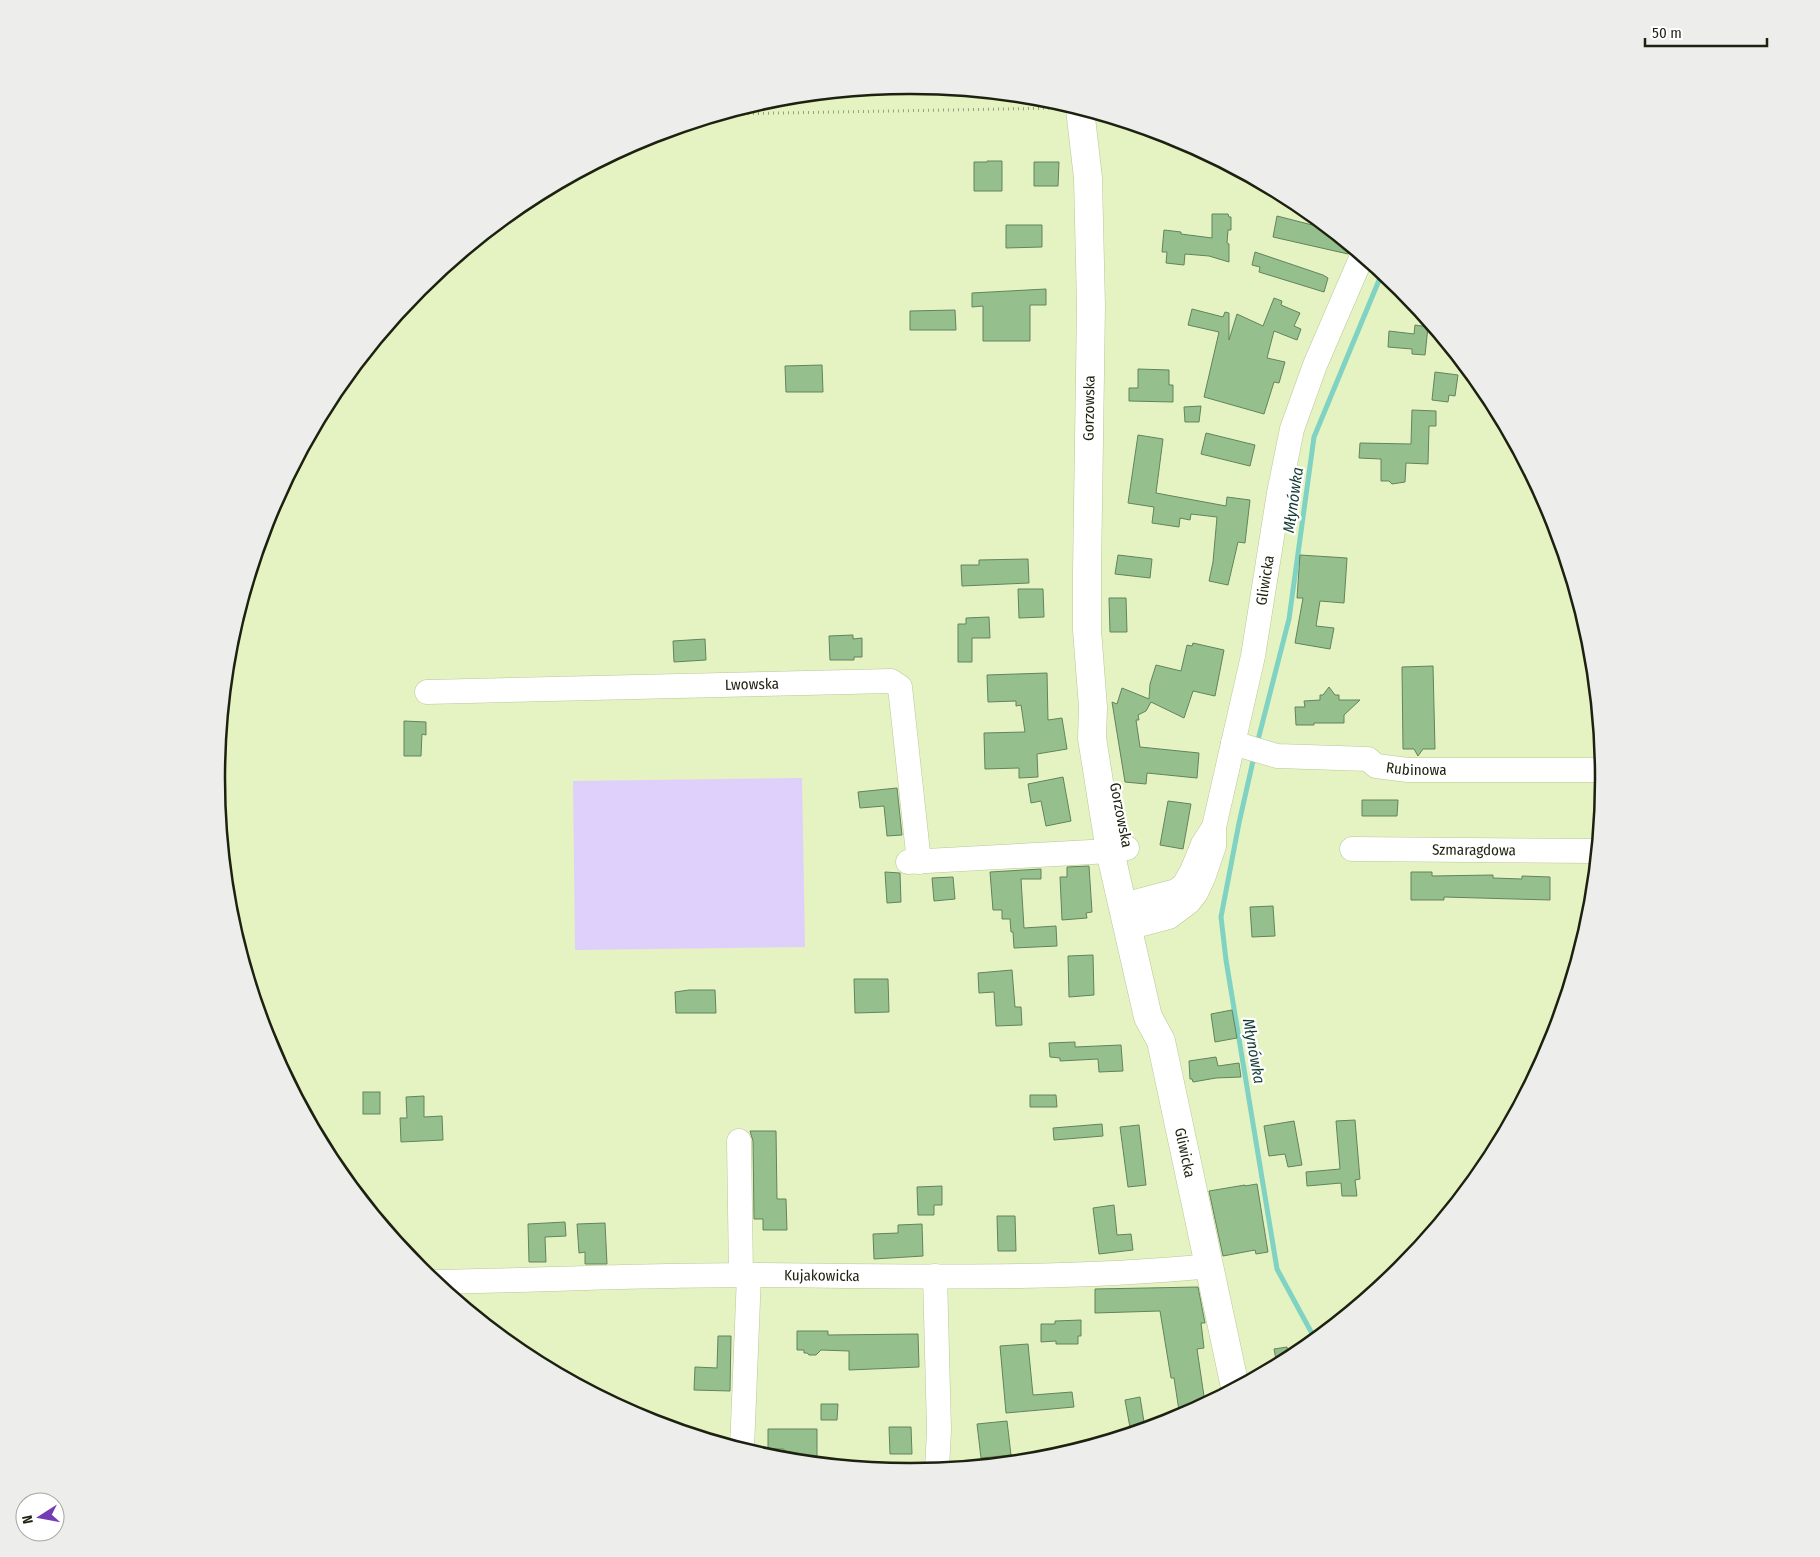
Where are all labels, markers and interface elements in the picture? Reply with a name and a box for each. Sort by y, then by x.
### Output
scale bar [1645,15,1768,47]
text: 50 m [1652,24,1682,42]
street label: Gorzowska [1079,375,1099,441]
water label: Młynówka [1279,466,1307,534]
street label: Gliwicka [1252,554,1278,607]
street label: Lwowska [725,675,779,694]
street label: Rubinowa [1385,758,1446,779]
street label: Gorzowska [1106,781,1136,849]
street label: Szmaragdowa [1432,841,1516,859]
water label: Młynówka [1239,1017,1269,1085]
street label: Gliwicka [1171,1126,1199,1179]
street label: Kujakowicka [784,1266,860,1285]
north arrow [15,1492,65,1542]
text: N [19,1514,37,1525]

